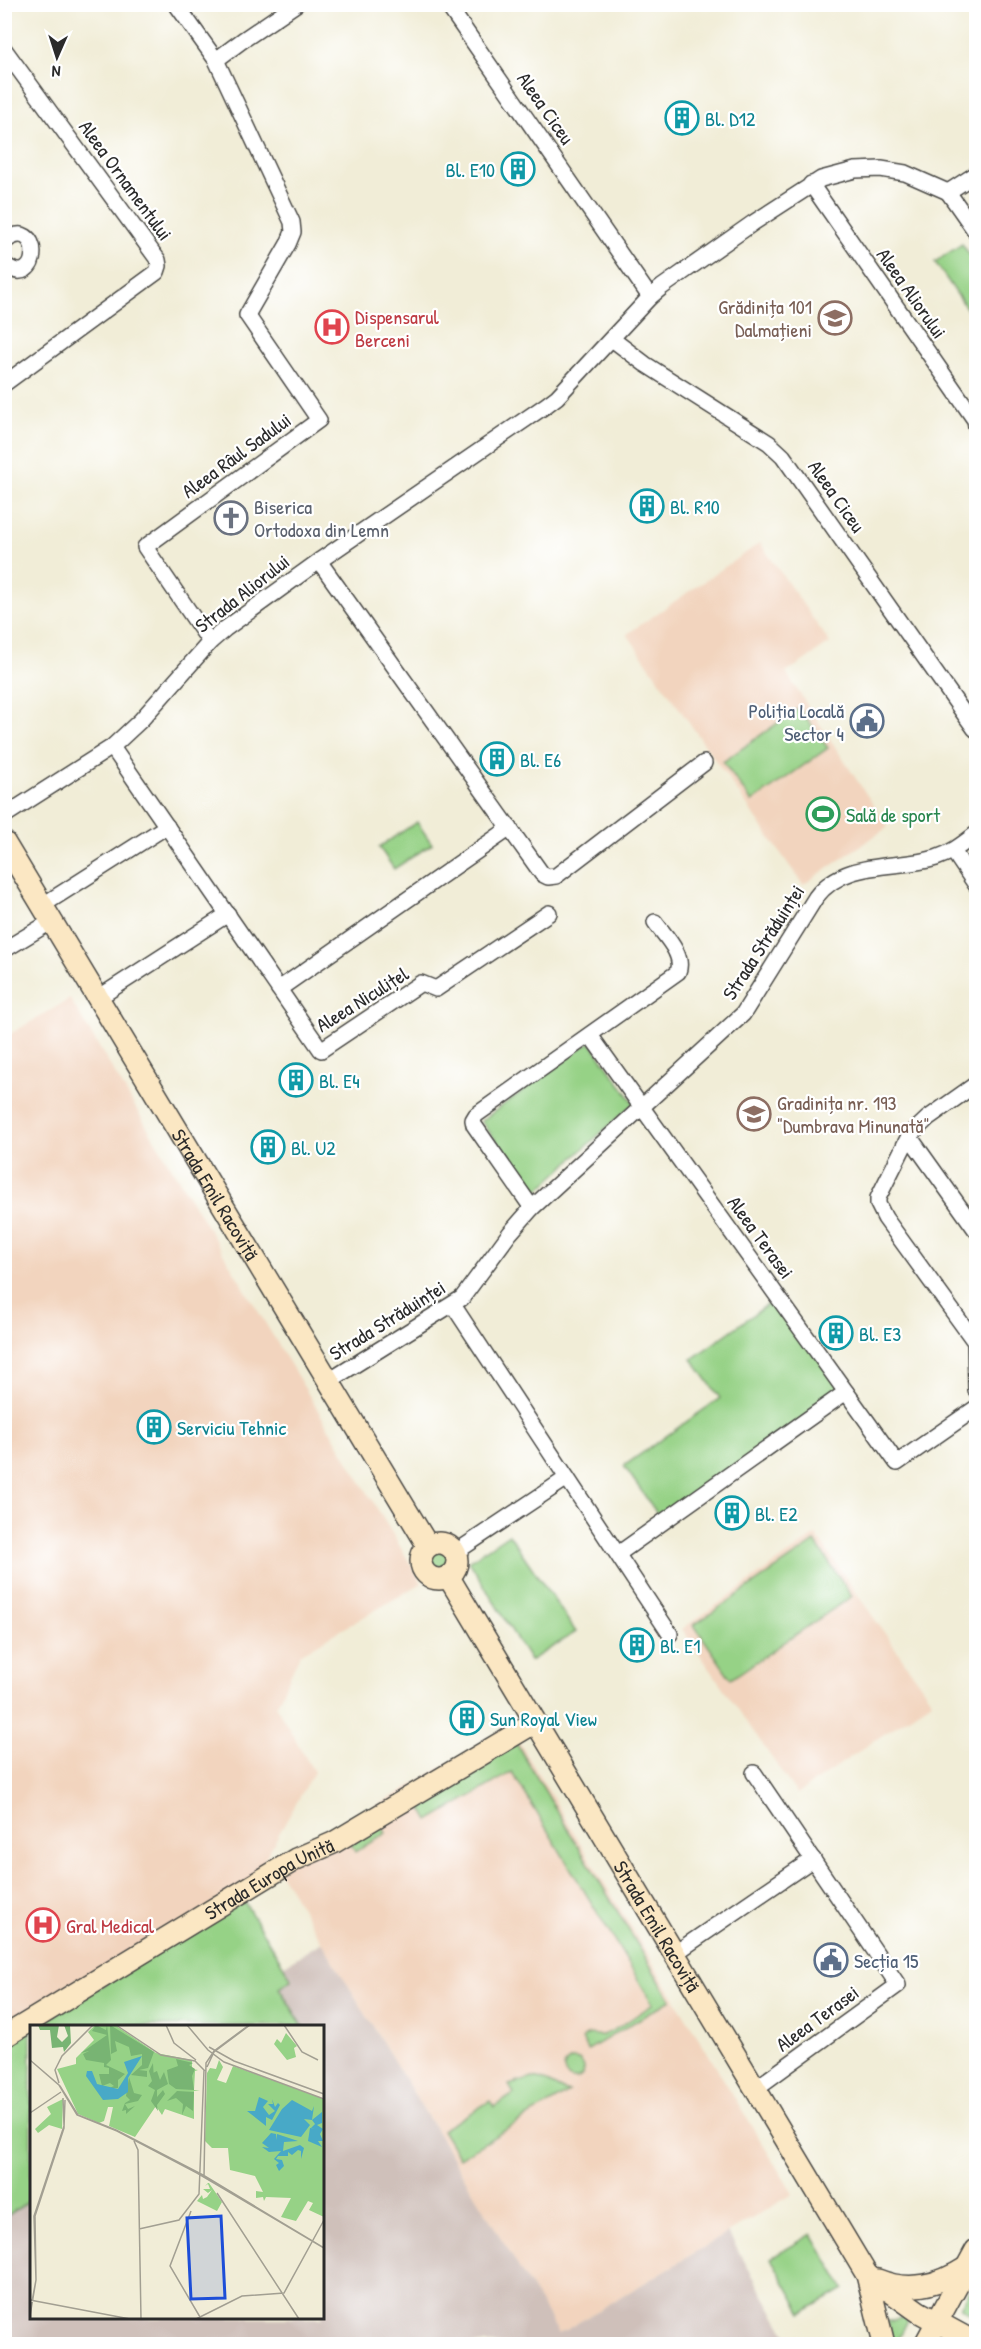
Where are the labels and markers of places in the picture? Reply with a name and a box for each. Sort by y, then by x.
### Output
building icon: Bl. D12 [664,100,700,136]
place label: Bl. D12 [705,105,756,132]
building icon: Bl. E10 [500,151,536,187]
place label: Bl. E10 [446,156,495,183]
place label: Grădinița 101 Dalmațieni [718,293,812,343]
school or university icon: Grădinița 101 Dalmațieni [817,300,853,336]
place label: Dispensarul Berceni [355,303,439,353]
hospital icon: Dispensarul Berceni [314,309,350,345]
building icon: Bl. R10 [629,488,665,524]
place label: Biserica Ortodoxa din Lemn [254,493,389,543]
place label: Bl. R10 [670,493,720,520]
church icon: Biserica Ortodoxa din Lemn [213,500,249,536]
place label: Poliția Locală Sector 4 [748,697,844,747]
public building icon: Poliția Locală Sector 4 [849,703,885,739]
building icon: Bl. E6 [479,741,515,777]
place label: Bl. E6 [520,746,561,773]
sports icon: Sală de sport [805,796,841,832]
place label: Sală de sport [846,801,941,828]
building icon: Bl. E4 [278,1062,314,1098]
place label: Bl. E4 [319,1067,360,1094]
place label: Gradinița nr. 193 "Dumbrava Minunată" [777,1089,929,1139]
school or university icon: Gradinița nr. 193 "Dumbrava Minunată" [736,1096,772,1132]
building icon: Bl. U2 [250,1129,286,1165]
place label: Bl. U2 [291,1134,336,1161]
building icon: Bl. E3 [818,1315,854,1351]
place label: Bl. E3 [859,1320,901,1347]
building icon: Serviciu Tehnic [136,1409,172,1445]
place label: Serviciu Tehnic [177,1414,286,1441]
building icon: Bl. E2 [714,1495,750,1531]
place label: Bl. E2 [755,1500,798,1527]
building icon: Bl. E1 [619,1627,655,1663]
place label: Bl. E1 [660,1632,700,1659]
building icon: Sun Royal View [449,1700,485,1736]
place label: Sun Royal View [490,1705,597,1732]
hospital icon: Gral Medical [25,1907,61,1943]
place label: Gral Medical [66,1912,155,1939]
public building icon: Secția 15 [813,1942,849,1978]
place label: Secția 15 [854,1947,919,1974]

